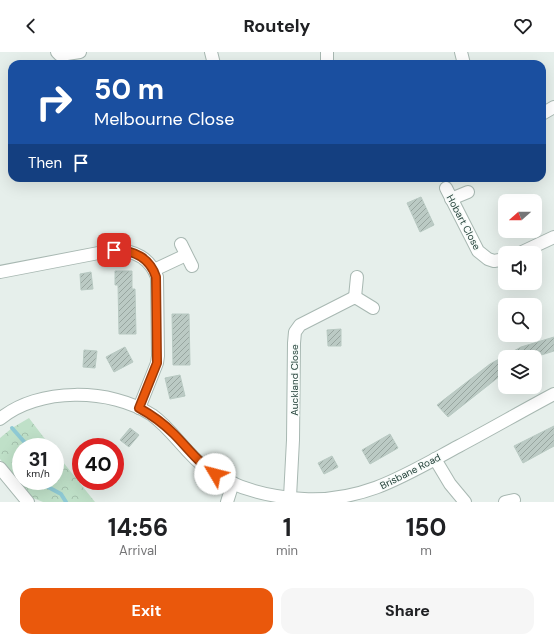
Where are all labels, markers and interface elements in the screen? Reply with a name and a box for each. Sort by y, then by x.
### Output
text: Routely [244,14,310,38]
icon: back [20,15,42,37]
icon: heart [512,15,534,37]
text: 50 m [94,71,164,108]
icon: right [28,76,80,128]
text: Melbourne Close [94,107,235,131]
icon: arrive [70,152,92,174]
text: Then [28,153,62,173]
street label: Hobart Close [444,192,484,252]
north arrow [498,194,542,238]
map controls [498,194,542,394]
pin [97,233,131,267]
icon: arrive [103,239,125,261]
button: sound [498,246,542,290]
button: search [498,298,542,342]
street label: Auckland Close [288,344,301,416]
button: layers [498,350,542,394]
speed limit sign: 40 [72,438,124,490]
text: 31 [28,446,48,472]
street label: Brisbane Road [378,451,443,492]
position arrow [194,453,236,495]
text: km/h [26,467,50,480]
text: 14:56 [108,512,168,543]
text: 1 [283,512,291,543]
text: 150 [406,512,446,543]
text: Arrival [119,542,157,559]
text: min [276,542,298,559]
text: m [420,542,432,559]
button: Exit [20,588,273,634]
button: Share [281,588,534,634]

